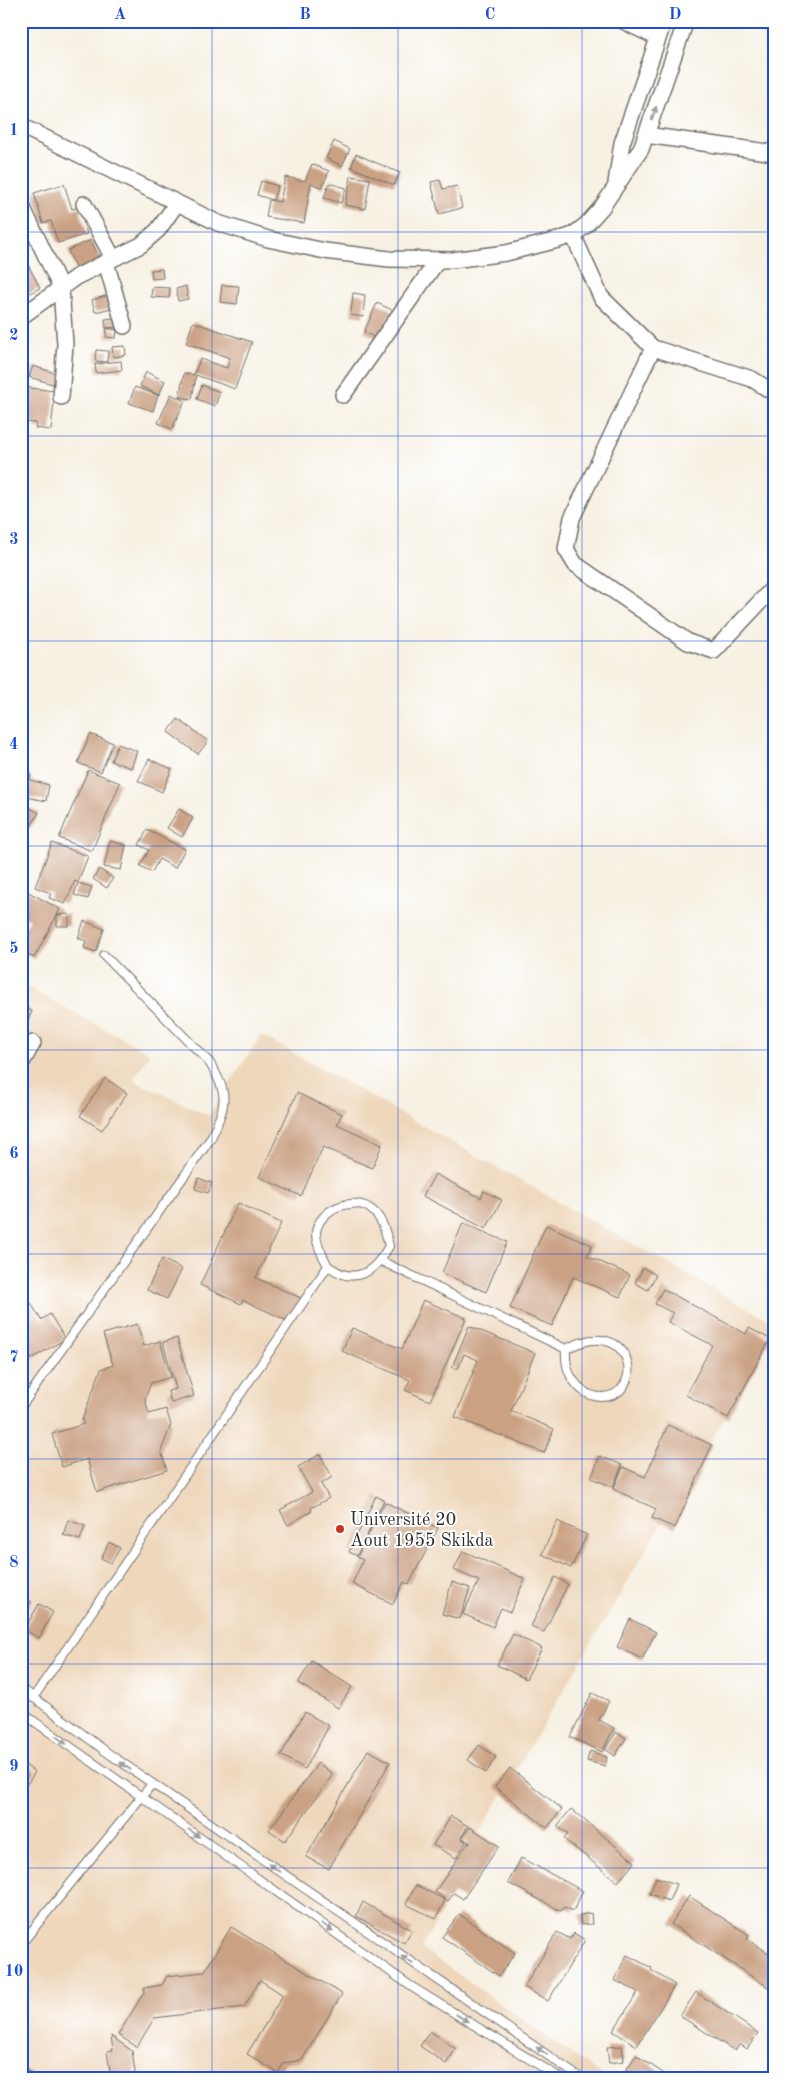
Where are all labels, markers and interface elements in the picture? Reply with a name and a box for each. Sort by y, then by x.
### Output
text: A [114,7,126,23]
text: B [299,7,311,23]
text: C [485,7,495,23]
text: D [669,7,681,23]
one-way arrow [650,105,658,120]
text: 1 [9,123,19,139]
text: 2 [9,328,19,344]
text: 3 [9,532,19,548]
text: 4 [9,737,19,753]
text: 5 [9,941,19,957]
text: 6 [9,1146,19,1162]
text: 7 [9,1350,19,1366]
place label: Université 20 Aout 1955 Skikda [350,1511,494,1550]
marker: Université 20 Aout 1955 Skikda [334,1523,346,1535]
text: 8 [9,1555,19,1571]
one-way arrow [54,1735,68,1745]
text: 9 [9,1759,19,1775]
one-way arrow [119,1761,132,1770]
one-way arrow [187,1828,201,1838]
one-way arrow [267,1863,280,1873]
one-way arrow [320,1922,334,1932]
one-way arrow [401,1955,414,1965]
text: 10 [5,1964,23,1980]
one-way arrow [455,2013,468,2022]
one-way arrow [535,2046,549,2056]

